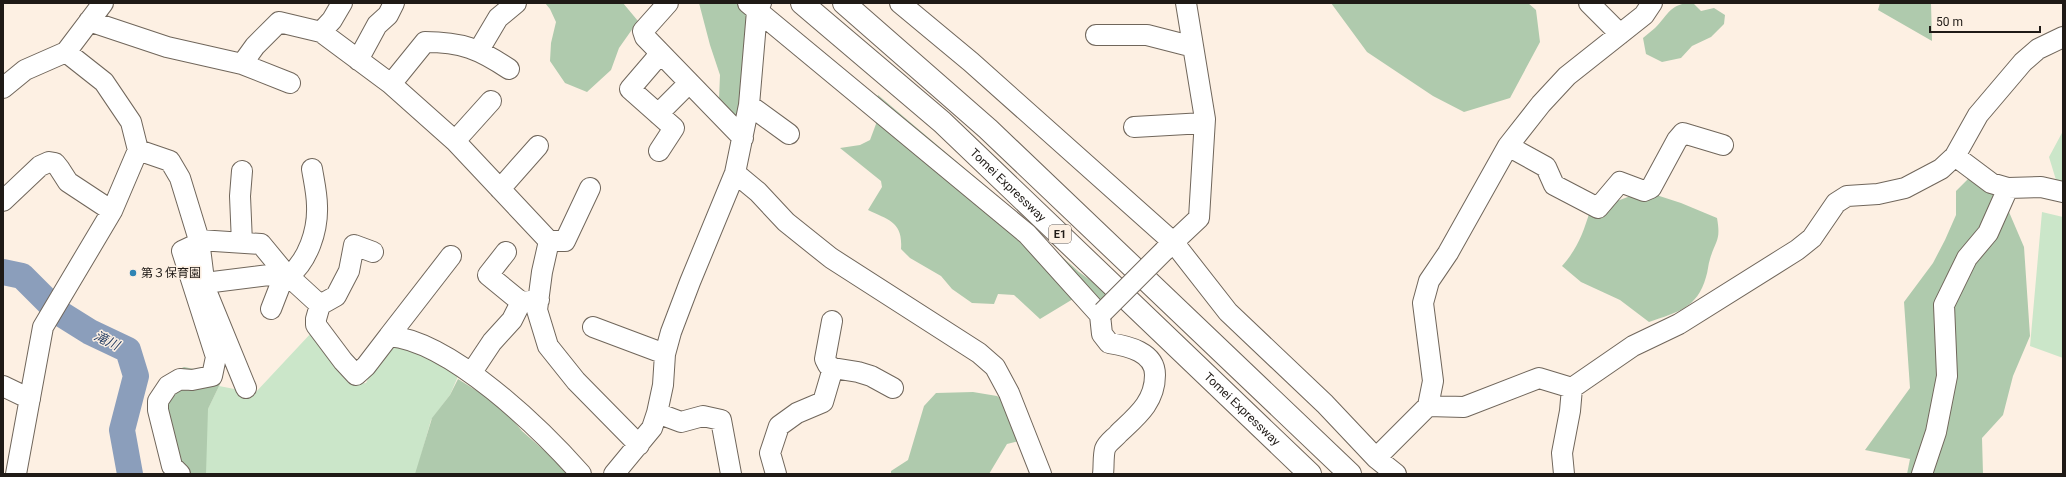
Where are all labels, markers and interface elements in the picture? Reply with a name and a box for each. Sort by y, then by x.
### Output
scale bar [1930,8,2040,34]
text: 50 m [1936,15,1963,29]
street label: Tomei Expressway [967,146,1049,225]
road number: E1 [1049,225,1071,243]
place label: 第３保育園 [141,266,201,280]
marker: 第３保育園 [128,268,138,278]
water label: 滝川 [92,328,124,354]
street label: Tomei Expressway [1201,370,1283,449]

